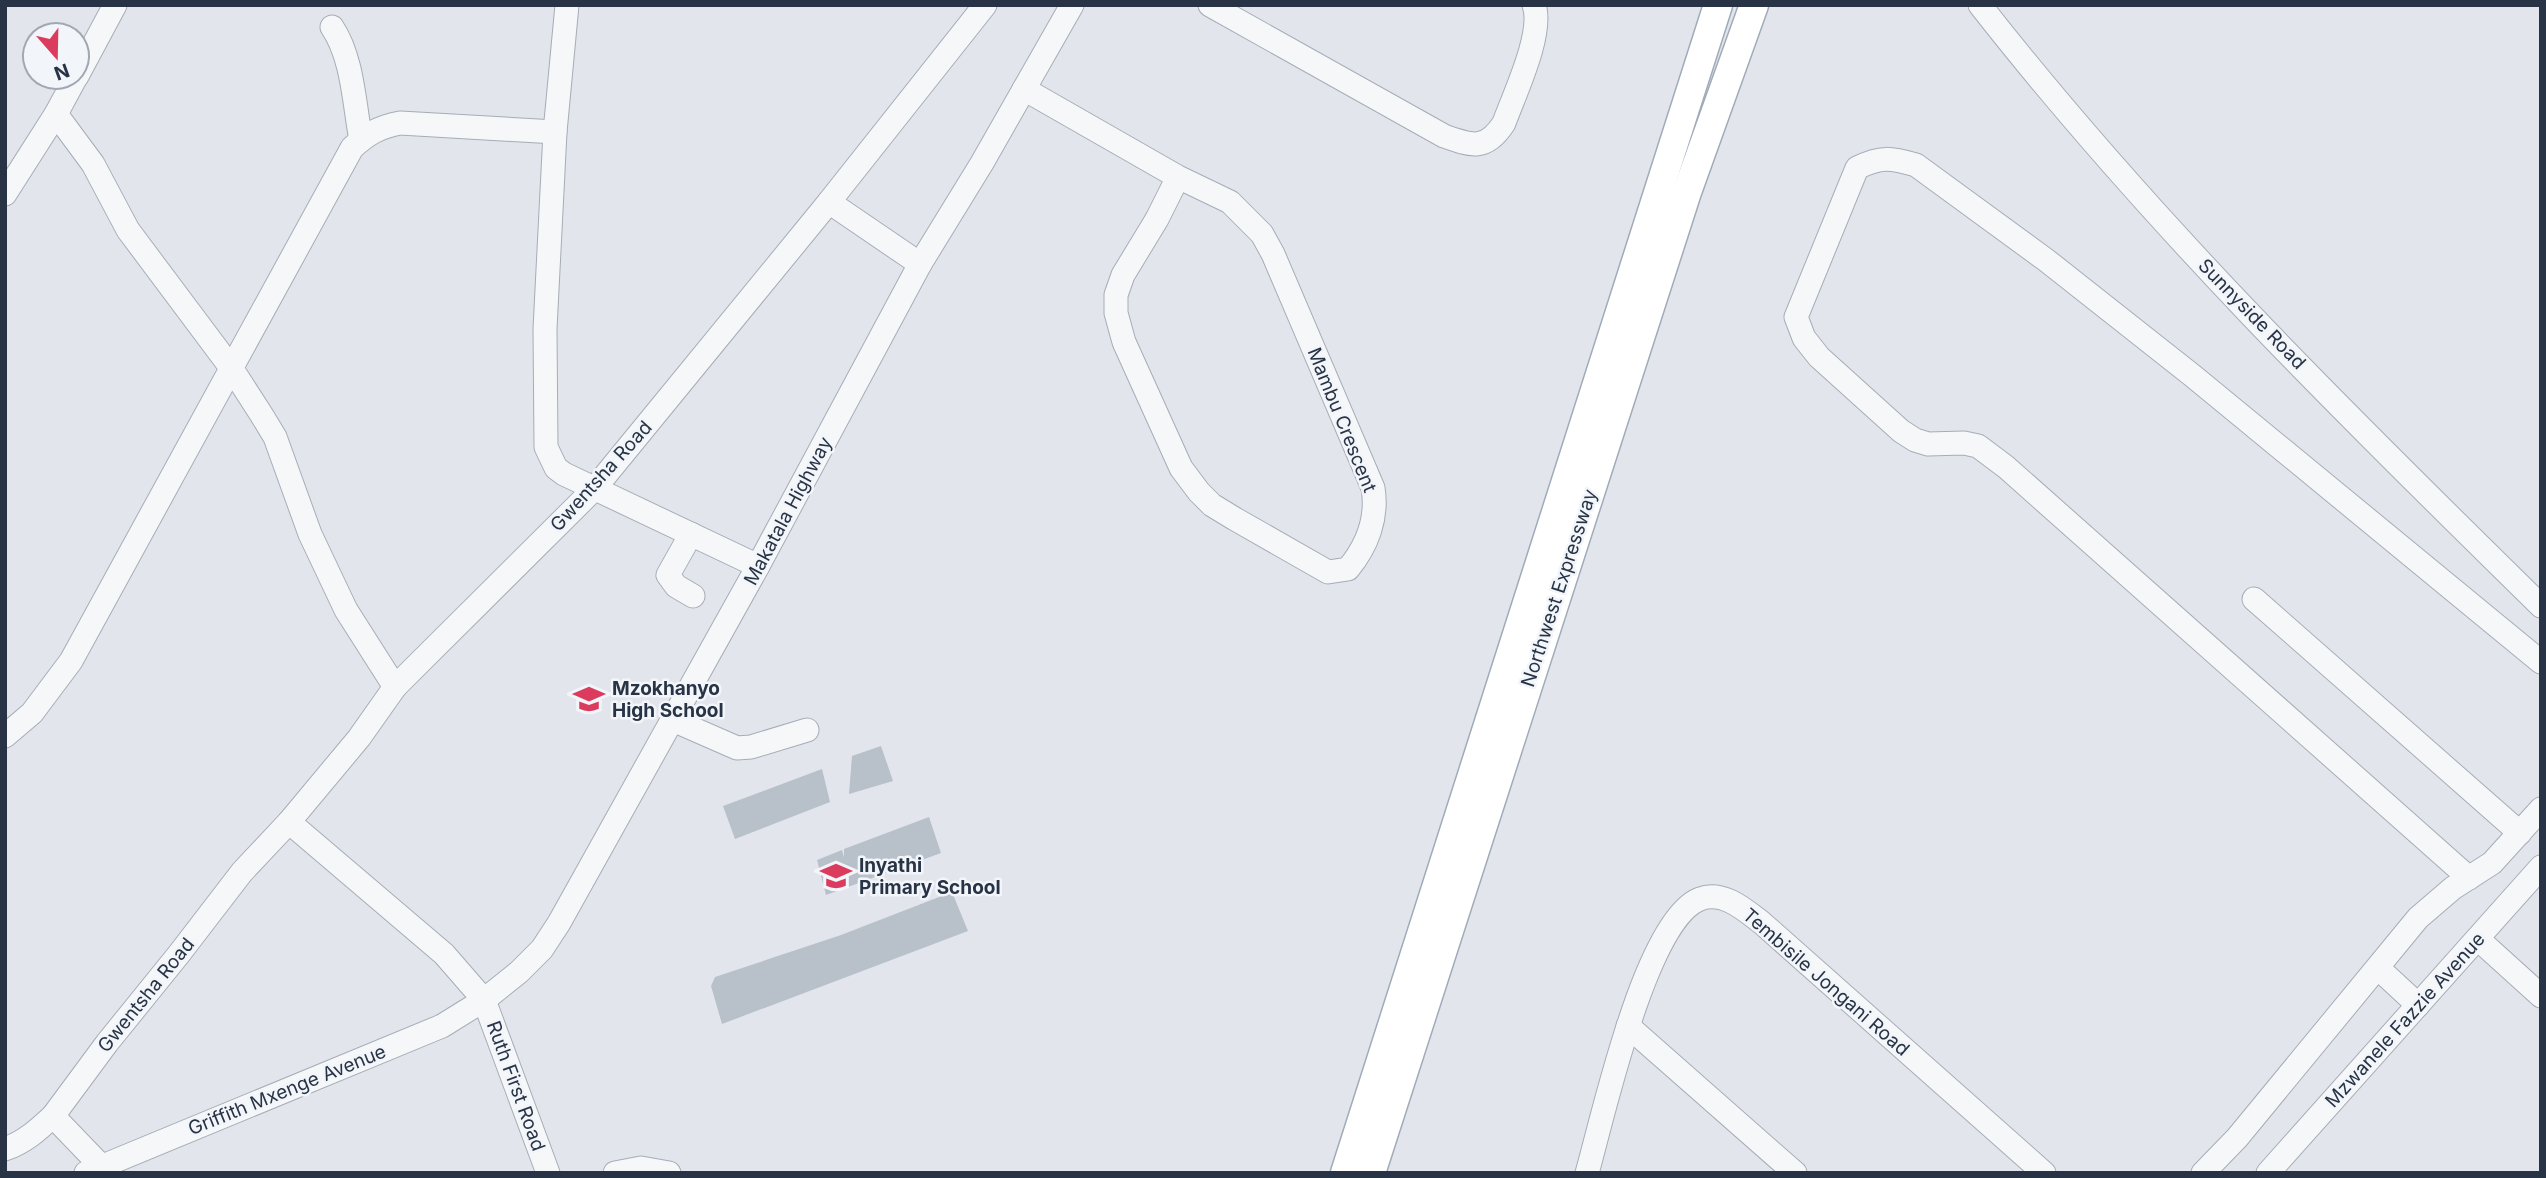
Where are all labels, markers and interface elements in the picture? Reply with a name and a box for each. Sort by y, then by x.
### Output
north arrow [21,21,91,91]
text: N [51,58,72,85]
street label: Sunnyside Road [2193,254,2311,374]
street label: Mambu Crescent [1303,344,1381,496]
street label: Gwentsha Road [545,416,657,536]
street label: Makatala Highway [739,433,837,589]
street label: Northwest Expressway [1516,486,1602,690]
place label: Mzokhanyo High School [612,677,724,722]
school or university icon: Mzokhanyo High School [572,682,606,716]
place label: Inyathi Primary School [859,854,1001,899]
school or university icon: Inyathi Primary School [819,859,853,893]
street label: Tembisile Jongani Road [1738,903,1914,1061]
street label: Mzwanele Fazzie Avenue [2320,928,2490,1112]
street label: Gwentsha Road [93,933,199,1057]
street label: Ruth First Road [482,1018,550,1154]
street label: Griffith Mxenge Avenue [185,1040,389,1140]

